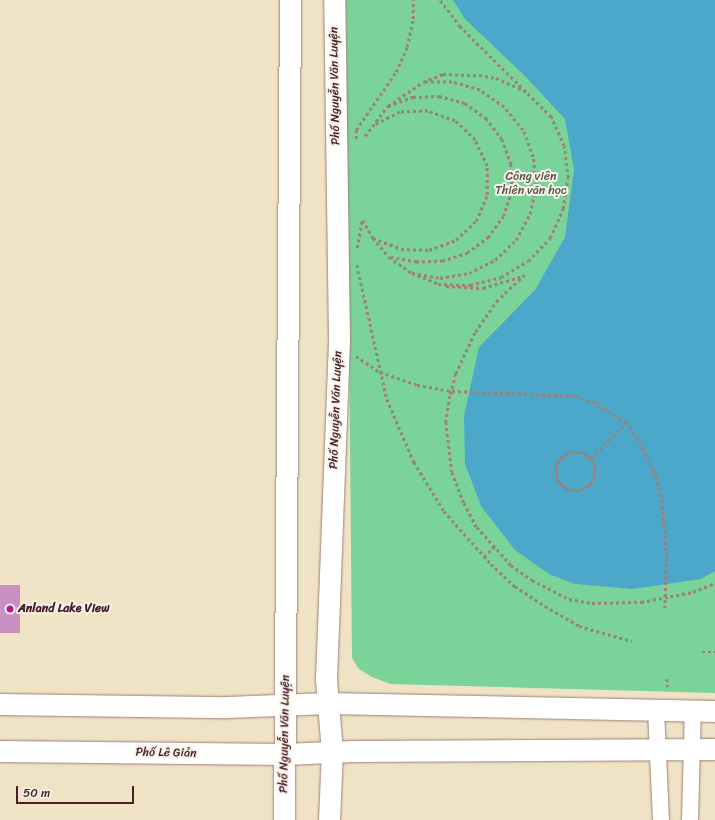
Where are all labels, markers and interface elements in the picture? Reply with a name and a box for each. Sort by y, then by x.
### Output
street label: Phố Nguyễn Văn Luyện [327,27,343,145]
park label: Công viên Thiên văn học [495,170,567,198]
street label: Phố Nguyễn Văn Luyện [327,351,345,469]
place label: Anland Lake View [18,602,110,616]
marker: Anland Lake View [5,604,15,614]
street label: Phố Nguyễn Văn Luyện [277,675,293,793]
street label: Phố Lê Giản [135,745,197,761]
scale bar [18,778,136,804]
text: 50 m [23,782,50,804]

